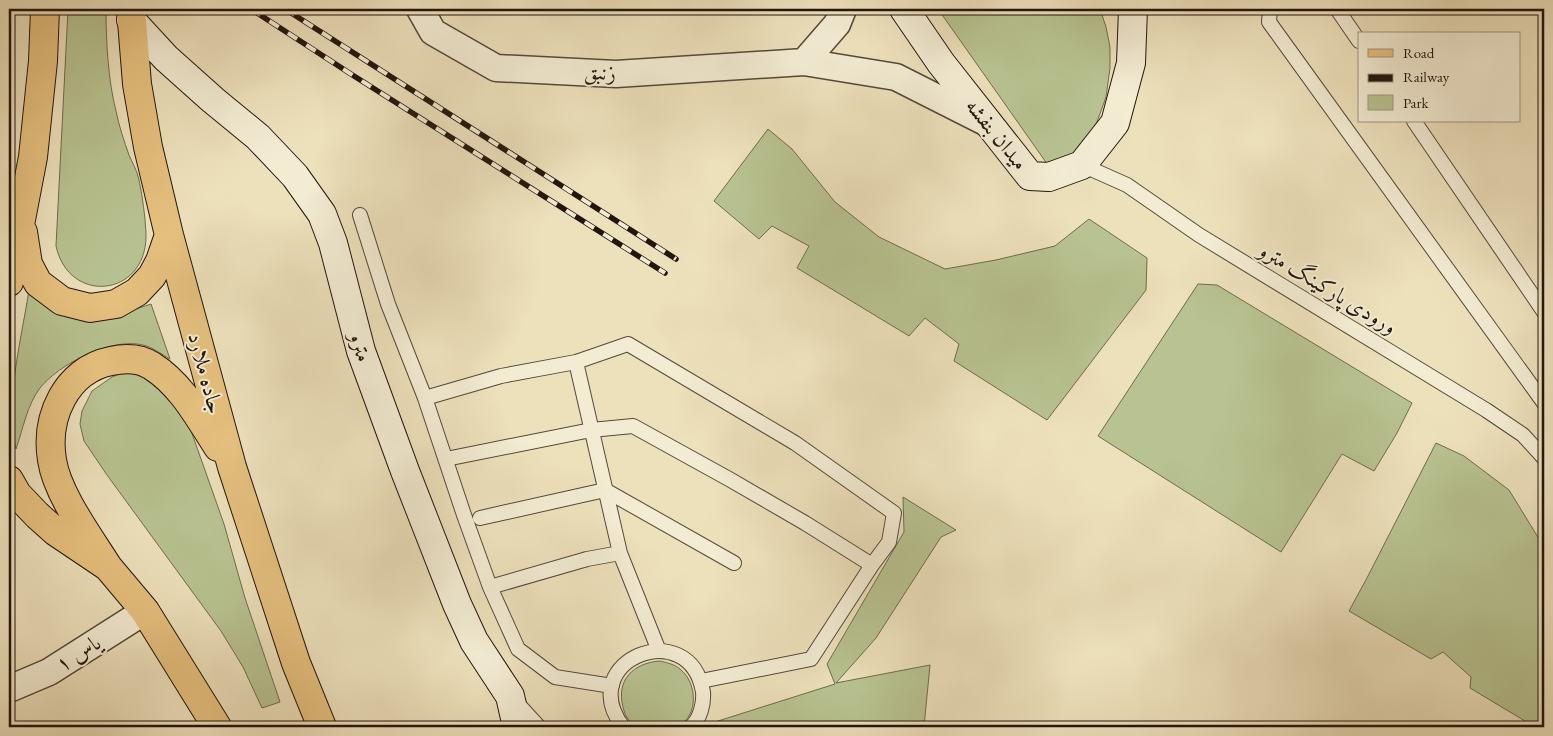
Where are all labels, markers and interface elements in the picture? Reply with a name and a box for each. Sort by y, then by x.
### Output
legend [1358,32,1520,122]
text: Road [1403,43,1435,62]
street label: زنبق [584,57,616,87]
text: Railway [1403,67,1450,86]
street label: میدان بنفشه [959,92,1035,176]
text: Park [1403,93,1430,112]
street label: ورودی پارکینگ مترو [1251,234,1402,342]
street label: مترو [342,327,379,365]
street label: جاده ملارد [181,329,231,417]
street label: یاس ۱ [50,627,108,678]

